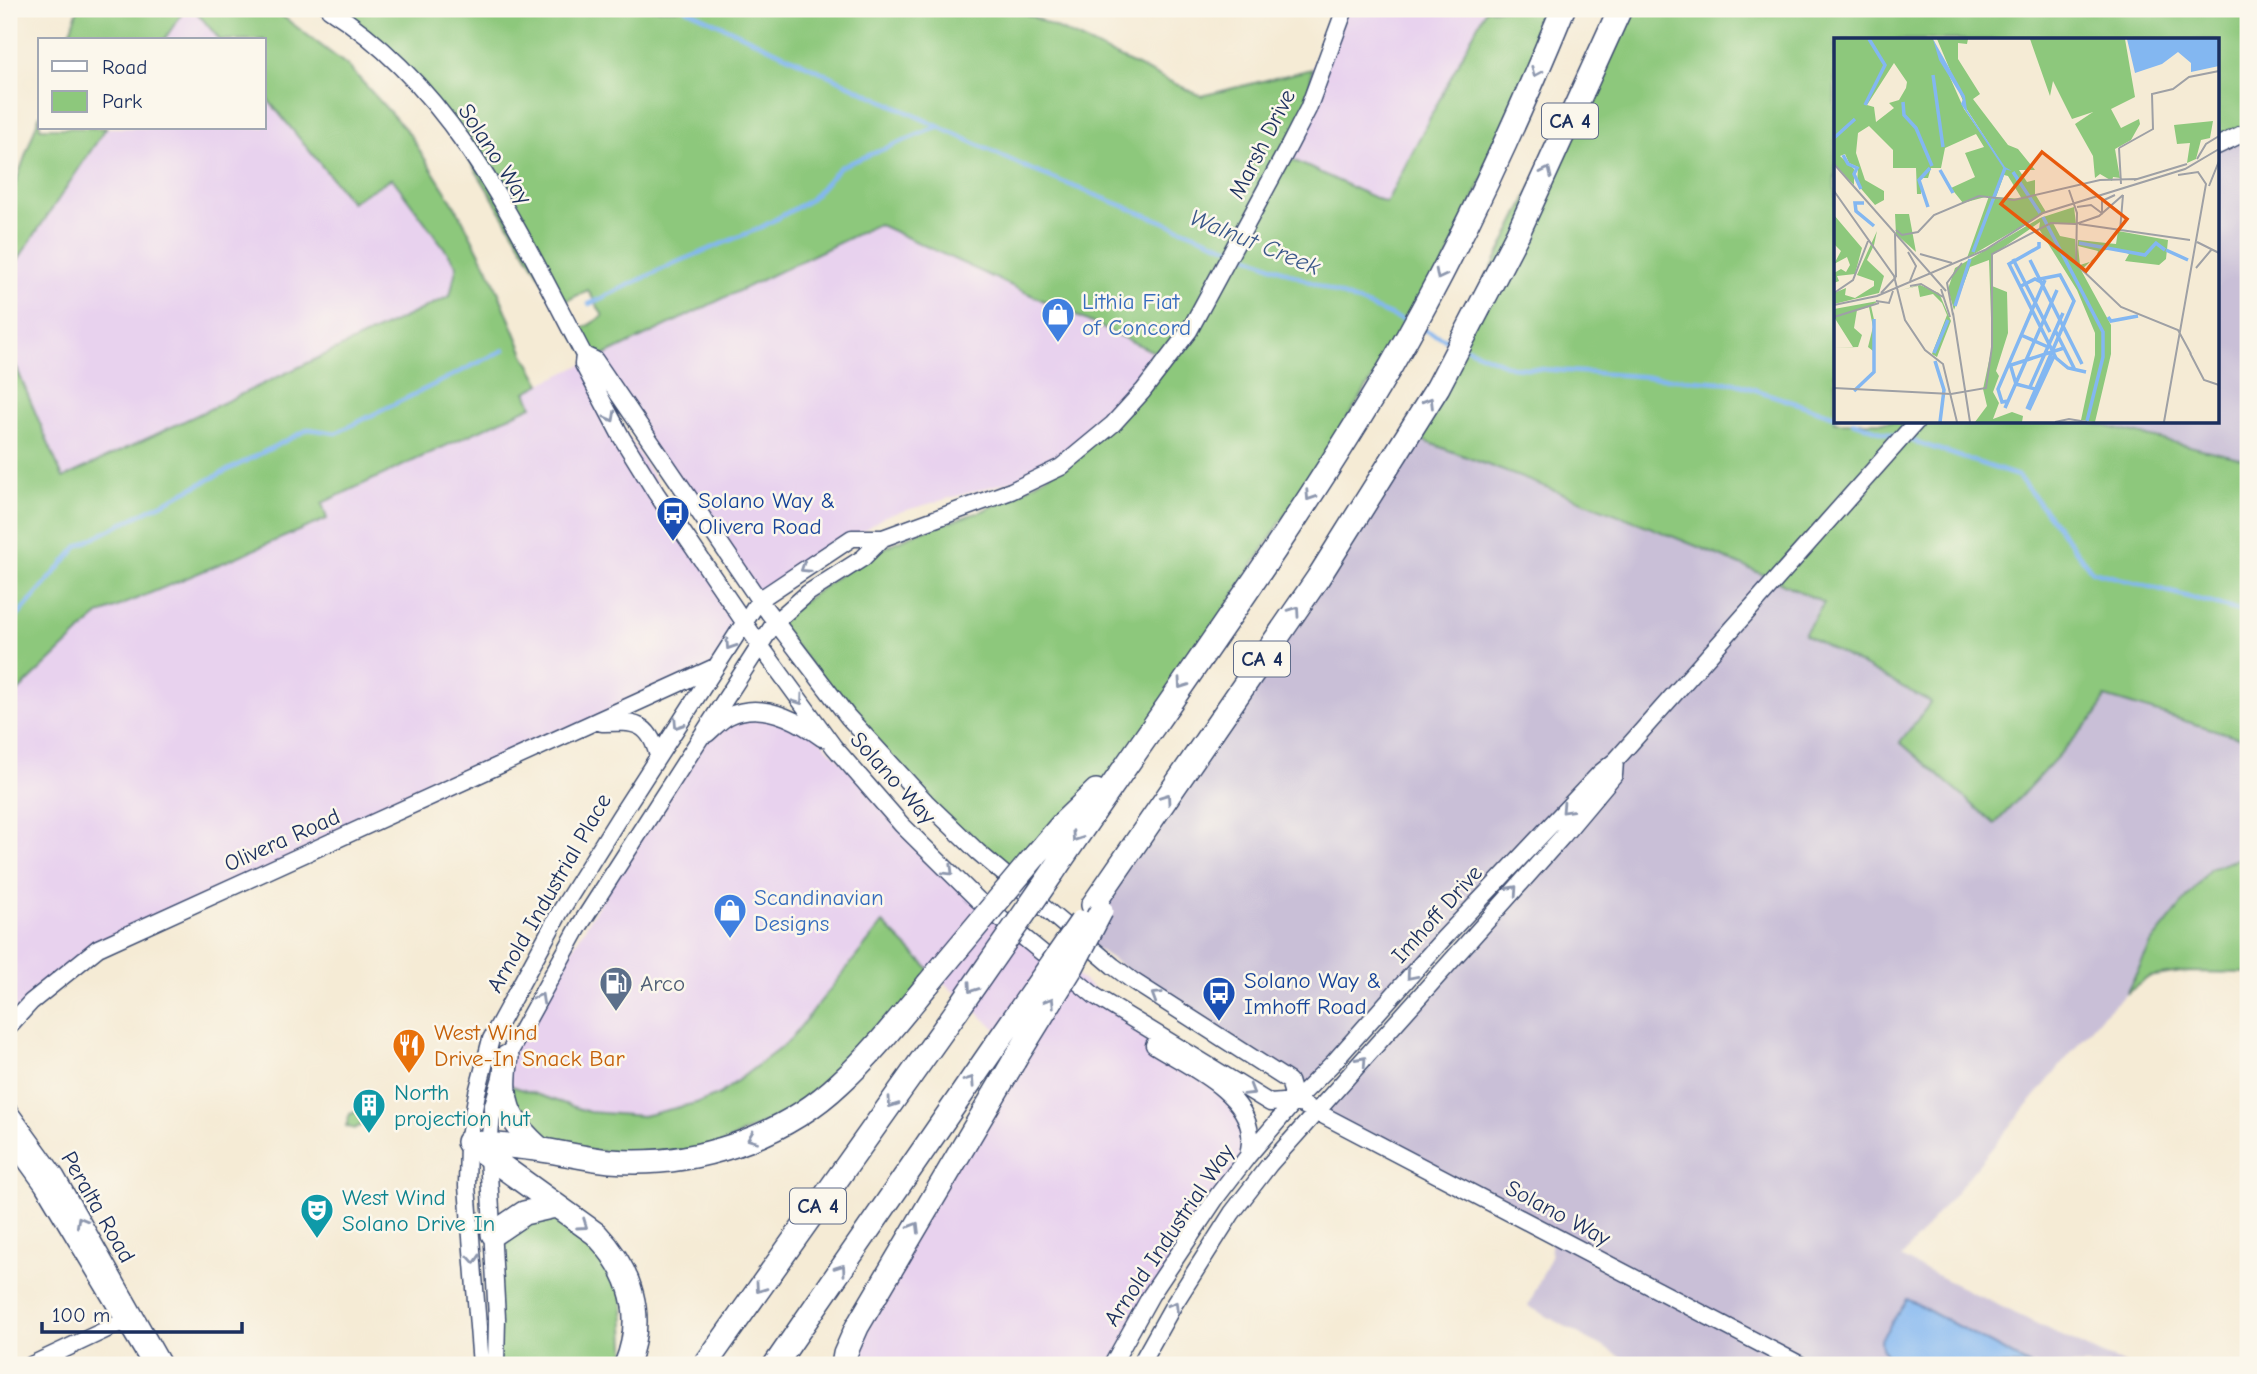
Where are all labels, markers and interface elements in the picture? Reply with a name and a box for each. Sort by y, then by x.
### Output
legend [38,38,266,130]
inset map [1834,38,2218,424]
text: Road [102,55,147,79]
one-way arrow [1531,65,1545,77]
street label: Marsh Drive [1223,85,1301,203]
text: Park [102,89,142,113]
street label: Solano Way [452,98,538,210]
road number: CA 4 [1542,104,1598,138]
one-way arrow [1538,166,1552,179]
water label: Walnut Creek [1186,203,1325,281]
one-way arrow [1434,268,1448,280]
place label: Lithia Fiat of Concord [1082,288,1191,341]
shop icon: Lithia Fiat of Concord [1039,295,1077,344]
one-way arrow [1420,397,1433,410]
one-way arrow [603,409,616,422]
place label: Solano Way & Olivera Road [698,487,835,540]
one-way arrow [1306,488,1319,501]
bus stop icon: Solano Way & Olivera Road [654,494,692,543]
one-way arrow [800,560,813,572]
one-way arrow [1287,606,1299,619]
one-way arrow [725,637,738,650]
road number: CA 4 [1234,642,1290,676]
one-way arrow [1178,676,1191,689]
one-way arrow [791,692,803,705]
one-way arrow [673,717,686,730]
street label: Solano Way [845,726,942,830]
street label: Arnold Industrial Place [481,789,617,997]
one-way arrow [1158,793,1170,806]
one-way arrow [1562,801,1574,814]
street label: Olivera Road [220,803,344,877]
one-way arrow [1072,829,1084,842]
street label: Imhoff Drive [1386,859,1488,969]
one-way arrow [940,862,953,875]
place label: Scandinavian Designs [754,884,884,937]
one-way arrow [1505,885,1517,898]
shop icon: Scandinavian Designs [711,891,749,940]
fuel station icon: Arco [597,964,635,1013]
place label: Solano Way & Imhoff Road [1244,967,1381,1020]
one-way arrow [1407,967,1419,980]
place label: Arco [640,970,685,997]
bus stop icon: Solano Way & Imhoff Road [1200,974,1238,1023]
one-way arrow [968,980,980,993]
one-way arrow [1150,991,1163,1004]
one-way arrow [532,992,545,1005]
one-way arrow [1041,997,1054,1010]
place label: West Wind Drive-In Snack Bar [434,1019,625,1072]
restaurant icon: West Wind Drive-In Snack Bar [390,1026,428,1075]
one-way arrow [1354,1056,1367,1069]
one-way arrow [962,1076,974,1089]
place label: North projection hut [394,1079,531,1132]
one-way arrow [1242,1083,1255,1096]
building icon: North projection hut [350,1086,388,1135]
one-way arrow [888,1095,900,1108]
one-way arrow [746,1129,758,1143]
street label: Arnold Industrial Way [1098,1138,1240,1331]
street label: Peralta Road [55,1146,141,1268]
street label: Solano Way [1501,1174,1616,1252]
place label: West Wind Solano Drive In [342,1184,495,1237]
road number: CA 4 [790,1188,846,1224]
theatre icon: West Wind Solano Drive In [298,1191,336,1240]
one-way arrow [76,1216,89,1228]
one-way arrow [575,1217,588,1229]
one-way arrow [907,1221,920,1234]
one-way arrow [466,1254,481,1265]
one-way arrow [833,1264,846,1277]
one-way arrow [756,1280,768,1293]
scale bar [42,1290,242,1334]
one-way arrow [1166,1300,1179,1313]
text: 100 m [52,1303,110,1327]

